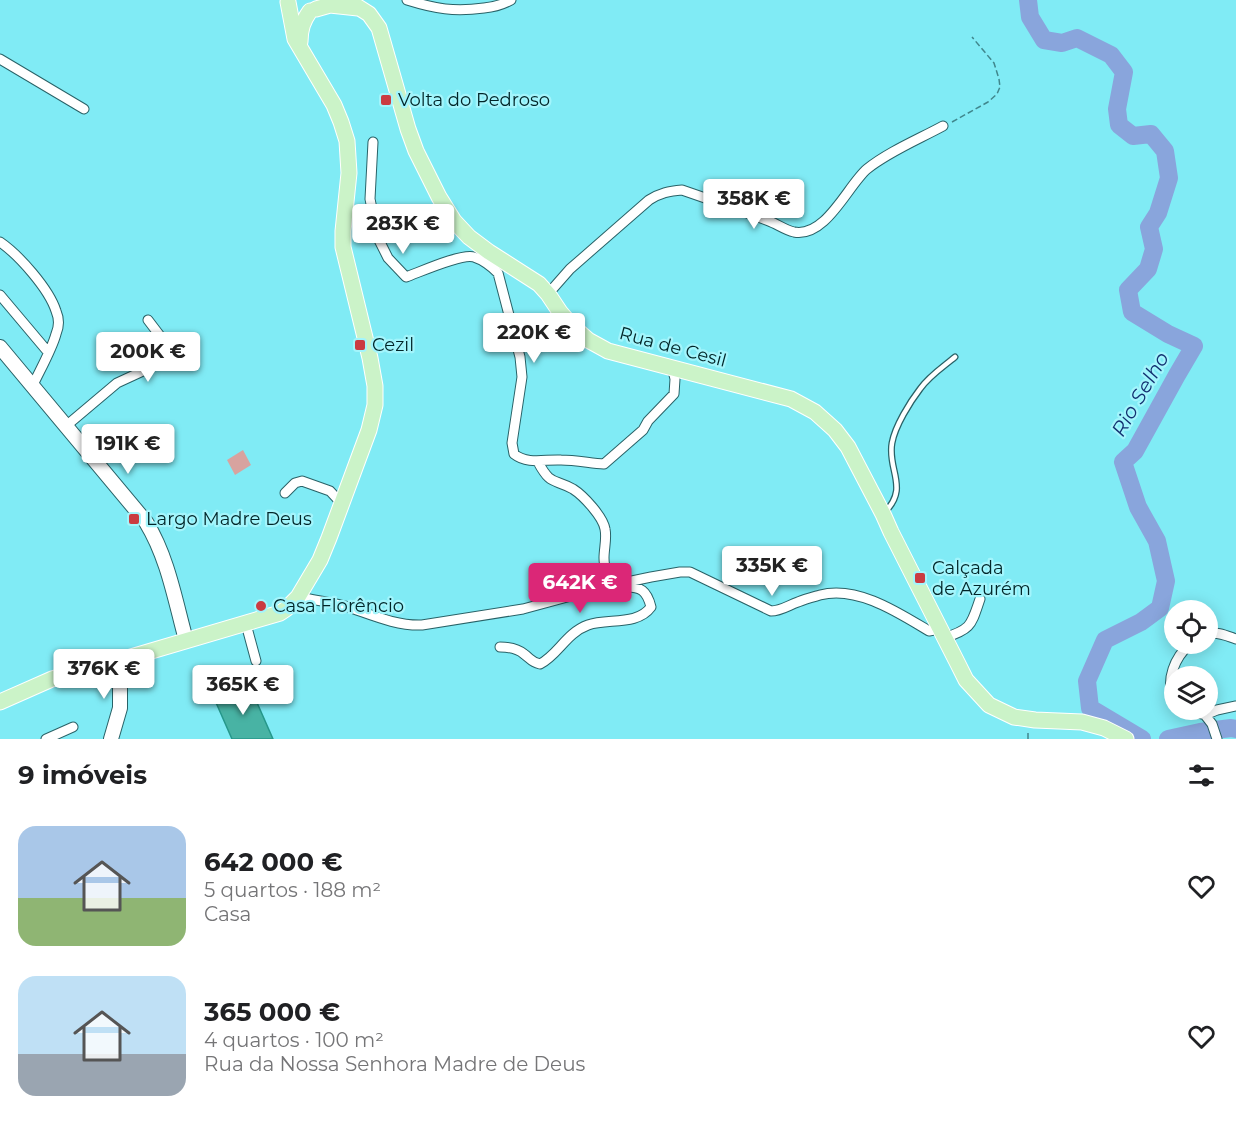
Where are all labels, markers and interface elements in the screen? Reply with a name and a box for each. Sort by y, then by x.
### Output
place label: Volta do Pedroso [398,89,550,111]
marker: Volta do Pedroso [379,93,393,107]
pin: 358K € [705,179,803,230]
text: 358K € [717,186,791,210]
pin: 283K € [354,204,452,255]
text: 283K € [366,211,440,235]
pin: 220K € [485,313,583,364]
text: 220K € [497,320,571,344]
street label: Rua de Cesil [617,322,729,372]
pin: 200K € [99,332,197,383]
place label: Cezil [372,334,414,356]
marker: Cezil [353,338,367,352]
text: 200K € [110,339,186,363]
water label: Rio Selho [1106,348,1174,440]
pin: 191K € [79,424,177,475]
text: 191K € [95,431,161,455]
place label: Largo Madre Deus [146,508,312,530]
marker: Largo Madre Deus [127,512,141,526]
pin: 335K € [723,546,821,597]
text: 335K € [736,553,808,577]
place label: Calçada de Azurém [932,557,1031,600]
pin: 642K € [531,563,629,614]
text: 642K € [543,570,618,594]
marker: Calçada de Azurém [913,571,927,585]
place label: Casa Florêncio [273,595,404,617]
marker: Casa Florêncio [254,599,268,613]
map controls [1164,600,1218,720]
button: locate [1164,600,1218,654]
pin: 376K € [55,649,153,700]
text: 376K € [67,656,141,680]
pin: 365K € [194,665,292,716]
button: layers [1164,666,1218,720]
text: 365K € [206,672,280,696]
text: 9 imóveis [18,759,147,791]
icon: filters [1185,759,1218,792]
text: 642 000 € [204,846,343,878]
icon: home [66,850,138,922]
icon: heart [1185,870,1218,903]
text: 5 quartos · 188 m² [204,878,381,902]
text: Casa [204,902,251,926]
text: 365 000 € [204,996,340,1028]
icon: home [66,1000,138,1072]
icon: heart [1185,1020,1218,1053]
text: 4 quartos · 100 m² [204,1028,384,1052]
text: Rua da Nossa Senhora Madre de Deus [204,1052,585,1076]

